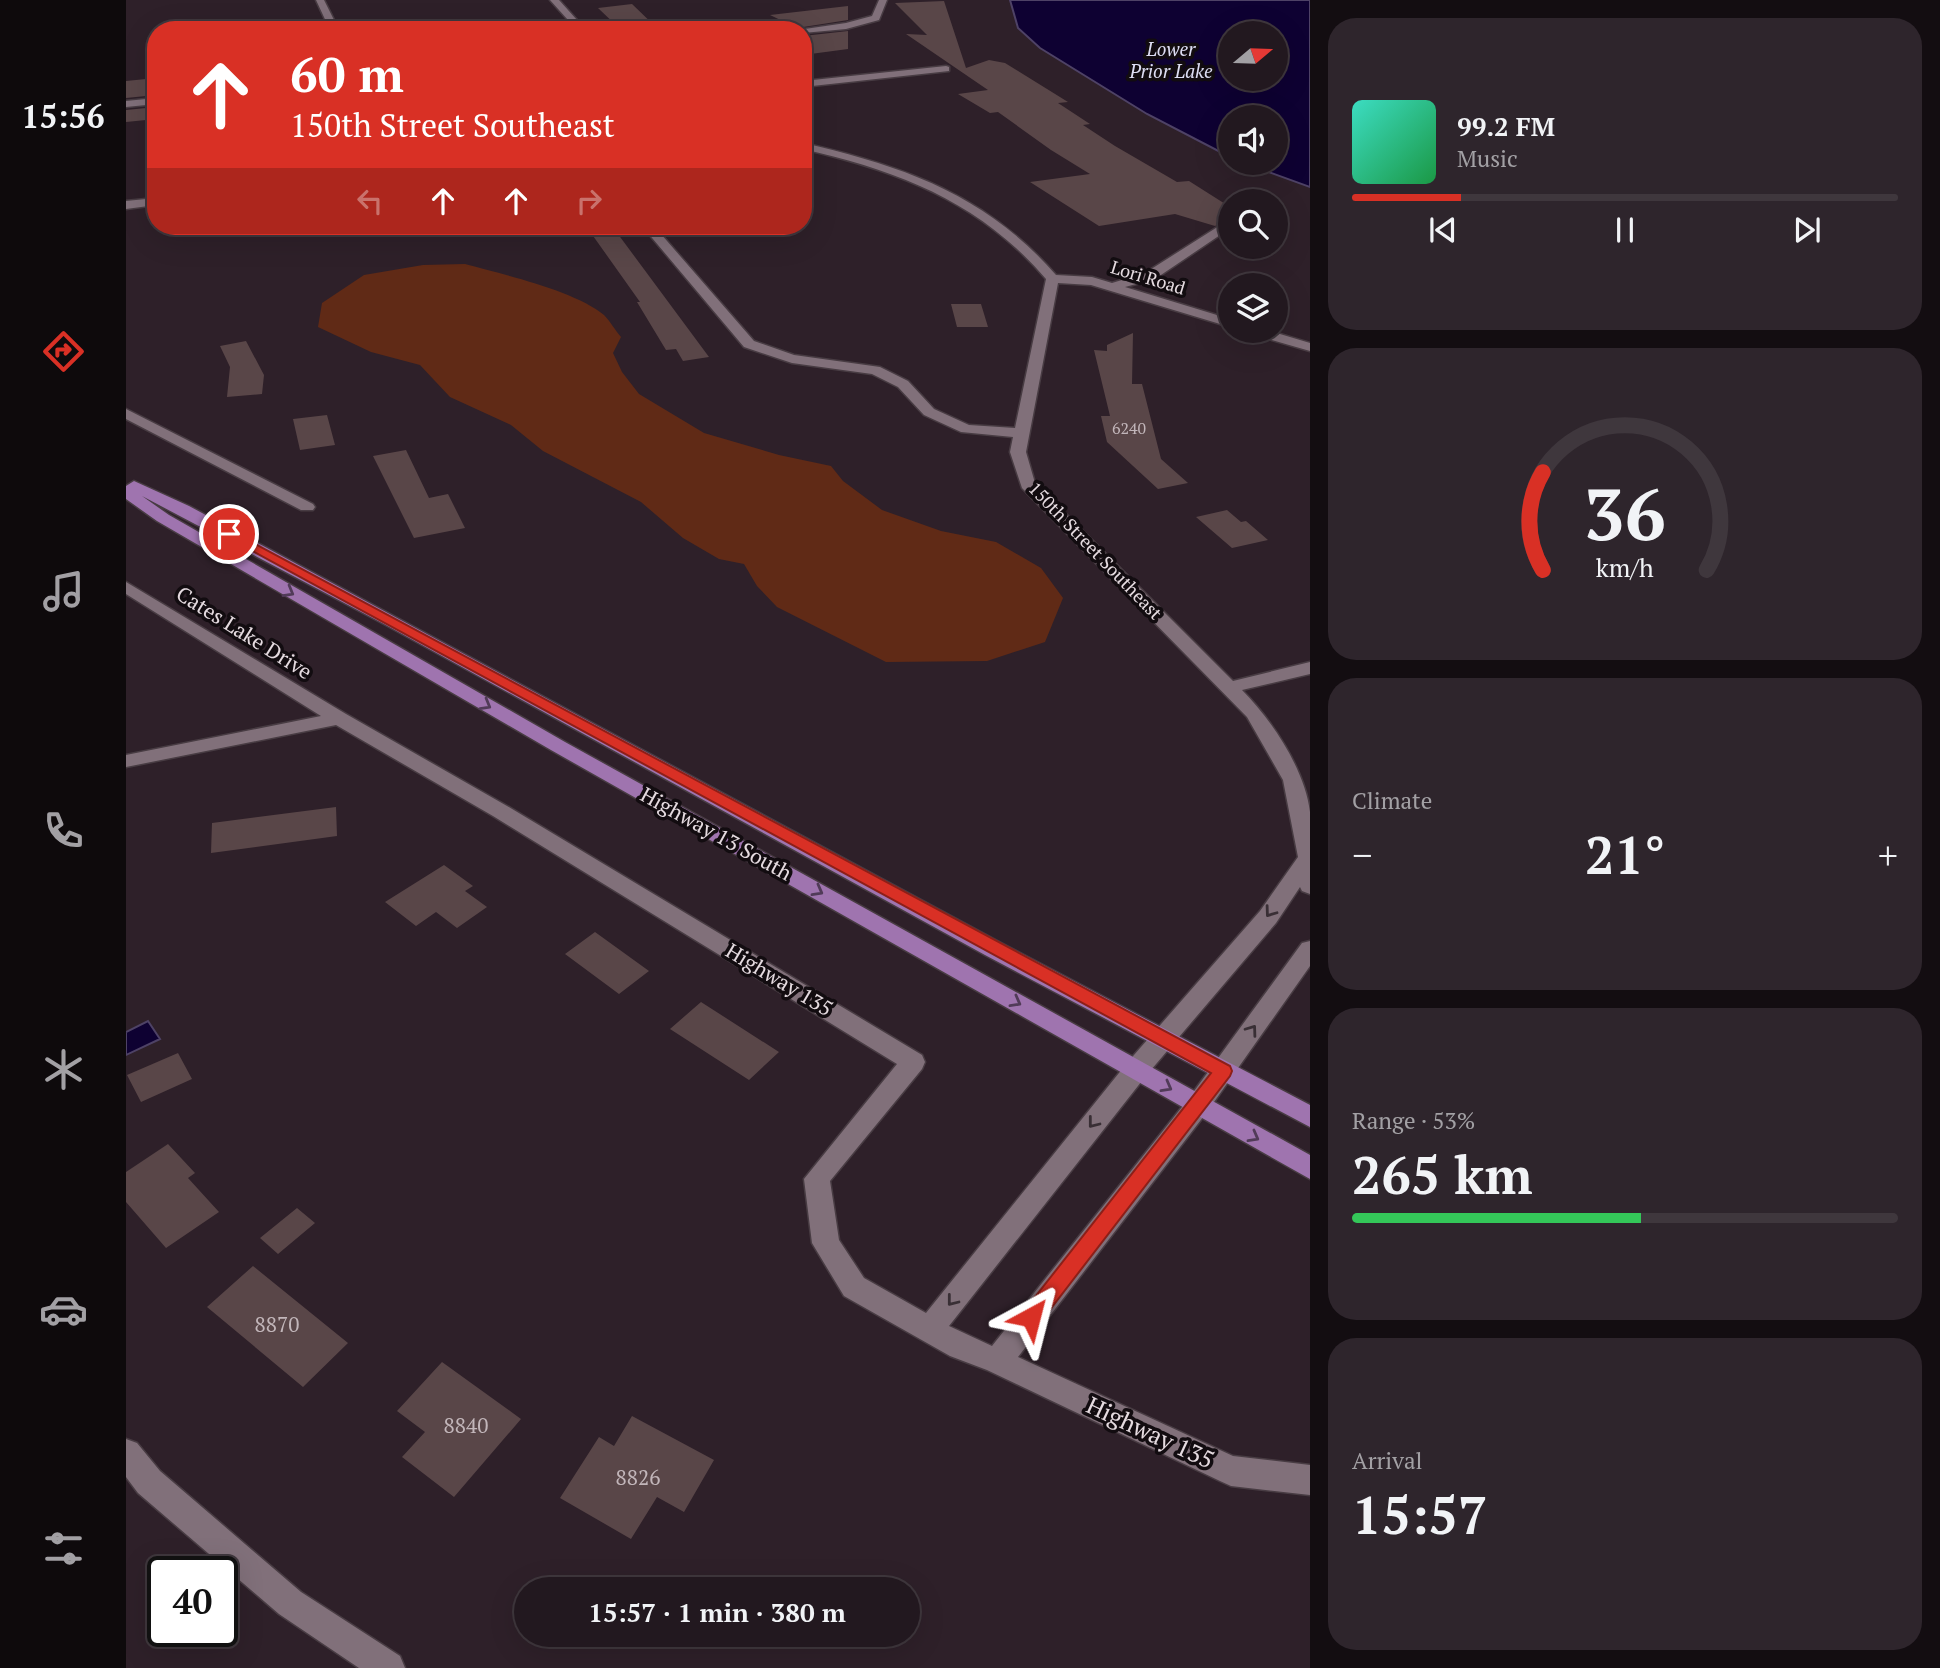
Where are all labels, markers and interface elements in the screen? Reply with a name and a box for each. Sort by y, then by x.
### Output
north arrow [1218,21,1288,91]
map controls [1218,21,1288,343]
water label: Lower Prior Lake [1128,36,1213,83]
text: 60 m [290,41,404,106]
icon: ahead [175,49,266,140]
text: 15:56 [21,95,105,137]
text: 150th Street Southeast [290,104,615,146]
button: sound [1218,105,1288,175]
text: 99.2 FM [1457,109,1555,143]
text: Music [1457,143,1518,174]
icon: left [351,182,389,220]
icon: ahead [424,182,462,220]
icon: ahead [497,182,535,220]
icon: right [570,182,608,220]
button: search [1218,189,1288,259]
icon: previous [1424,211,1462,249]
icon: pause [1606,211,1644,249]
icon: next [1788,211,1826,249]
street label: Lori Road [1108,254,1188,300]
button: layers [1218,273,1288,343]
icon: directions [39,327,88,376]
house number: 6240 [1112,417,1146,439]
text: 36 [1584,464,1666,561]
street label: 150th Street Southeast [1024,476,1168,625]
pin [199,504,259,564]
icon: arrive [210,515,248,553]
text: km/h [1596,551,1654,584]
icon: music [39,567,88,616]
street label: Cates Lake Drive [171,579,318,685]
one-way arrow [281,583,294,596]
one-way arrow [478,697,491,710]
street label: Highway 13 South [636,780,797,886]
text: Climate [1352,785,1432,816]
icon: phone [39,806,88,855]
text: 21° [1585,820,1665,889]
text: − [1352,830,1372,880]
text: + [1878,830,1898,880]
one-way arrow [811,883,823,896]
one-way arrow [1266,904,1278,917]
street label: Highway 135 [721,936,838,1022]
one-way arrow [1009,994,1021,1007]
one-way arrow [1244,1025,1256,1038]
icon: climate [39,1045,88,1094]
one-way arrow [1159,1079,1172,1092]
text: Range · 53% [1352,1105,1475,1136]
one-way arrow [1089,1116,1102,1128]
one-way arrow [1247,1129,1259,1142]
text: 265 km [1352,1140,1533,1209]
position arrow [994,1280,1068,1354]
icon: car [39,1285,88,1334]
one-way arrow [947,1294,960,1306]
house number: 8870 [255,1310,299,1338]
street label: Highway 135 [1081,1389,1219,1476]
house number: 8840 [444,1411,488,1439]
text: Arrival [1352,1445,1423,1476]
house number: 8826 [616,1463,660,1491]
text: 15:57 [1352,1480,1487,1549]
icon: filters [39,1524,88,1573]
speed limit sign: 40 [147,1556,238,1647]
text: 15:57 · 1 min · 380 m [588,1595,846,1629]

